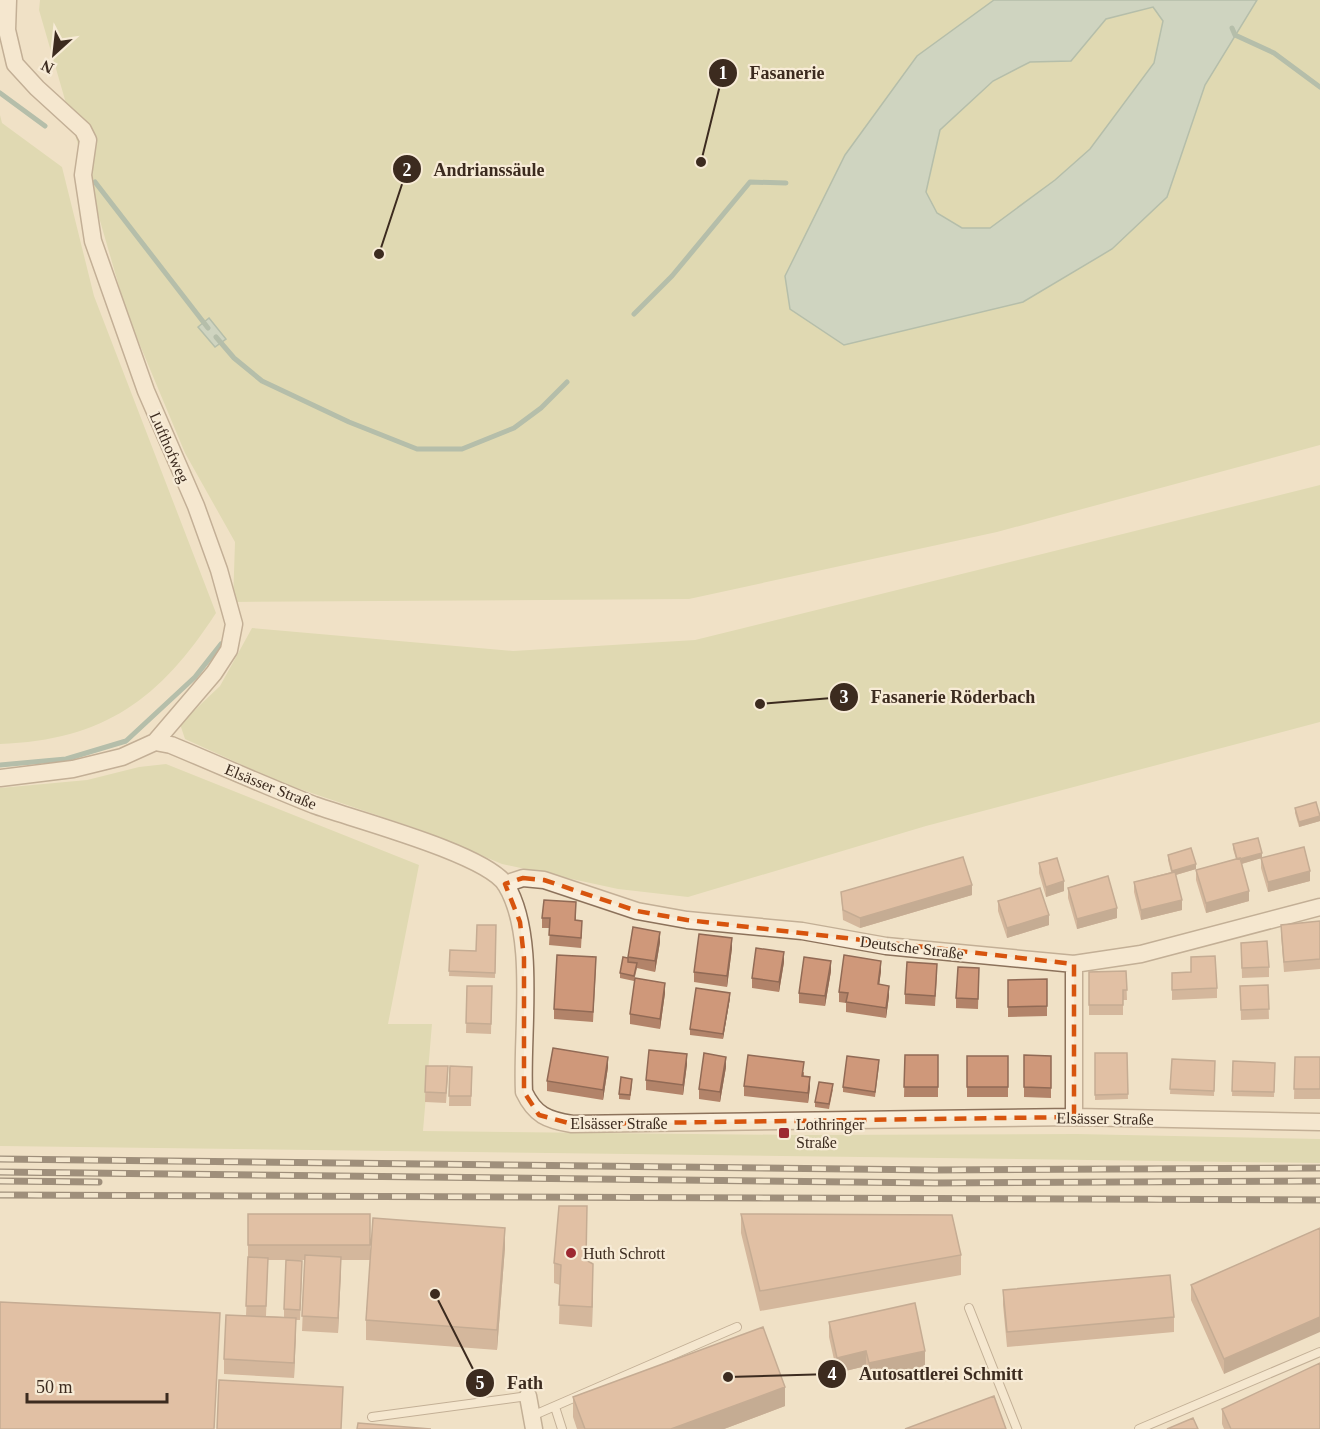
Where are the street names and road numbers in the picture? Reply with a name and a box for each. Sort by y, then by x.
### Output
street label: Lufthofweg [146,409,193,486]
street label: Elsässer Straße [223,760,319,813]
street label: Deutsche Straße [859,933,965,962]
street label: Elsässer Straße [1056,1109,1154,1128]
street label: Elsässer Straße [570,1115,668,1132]

